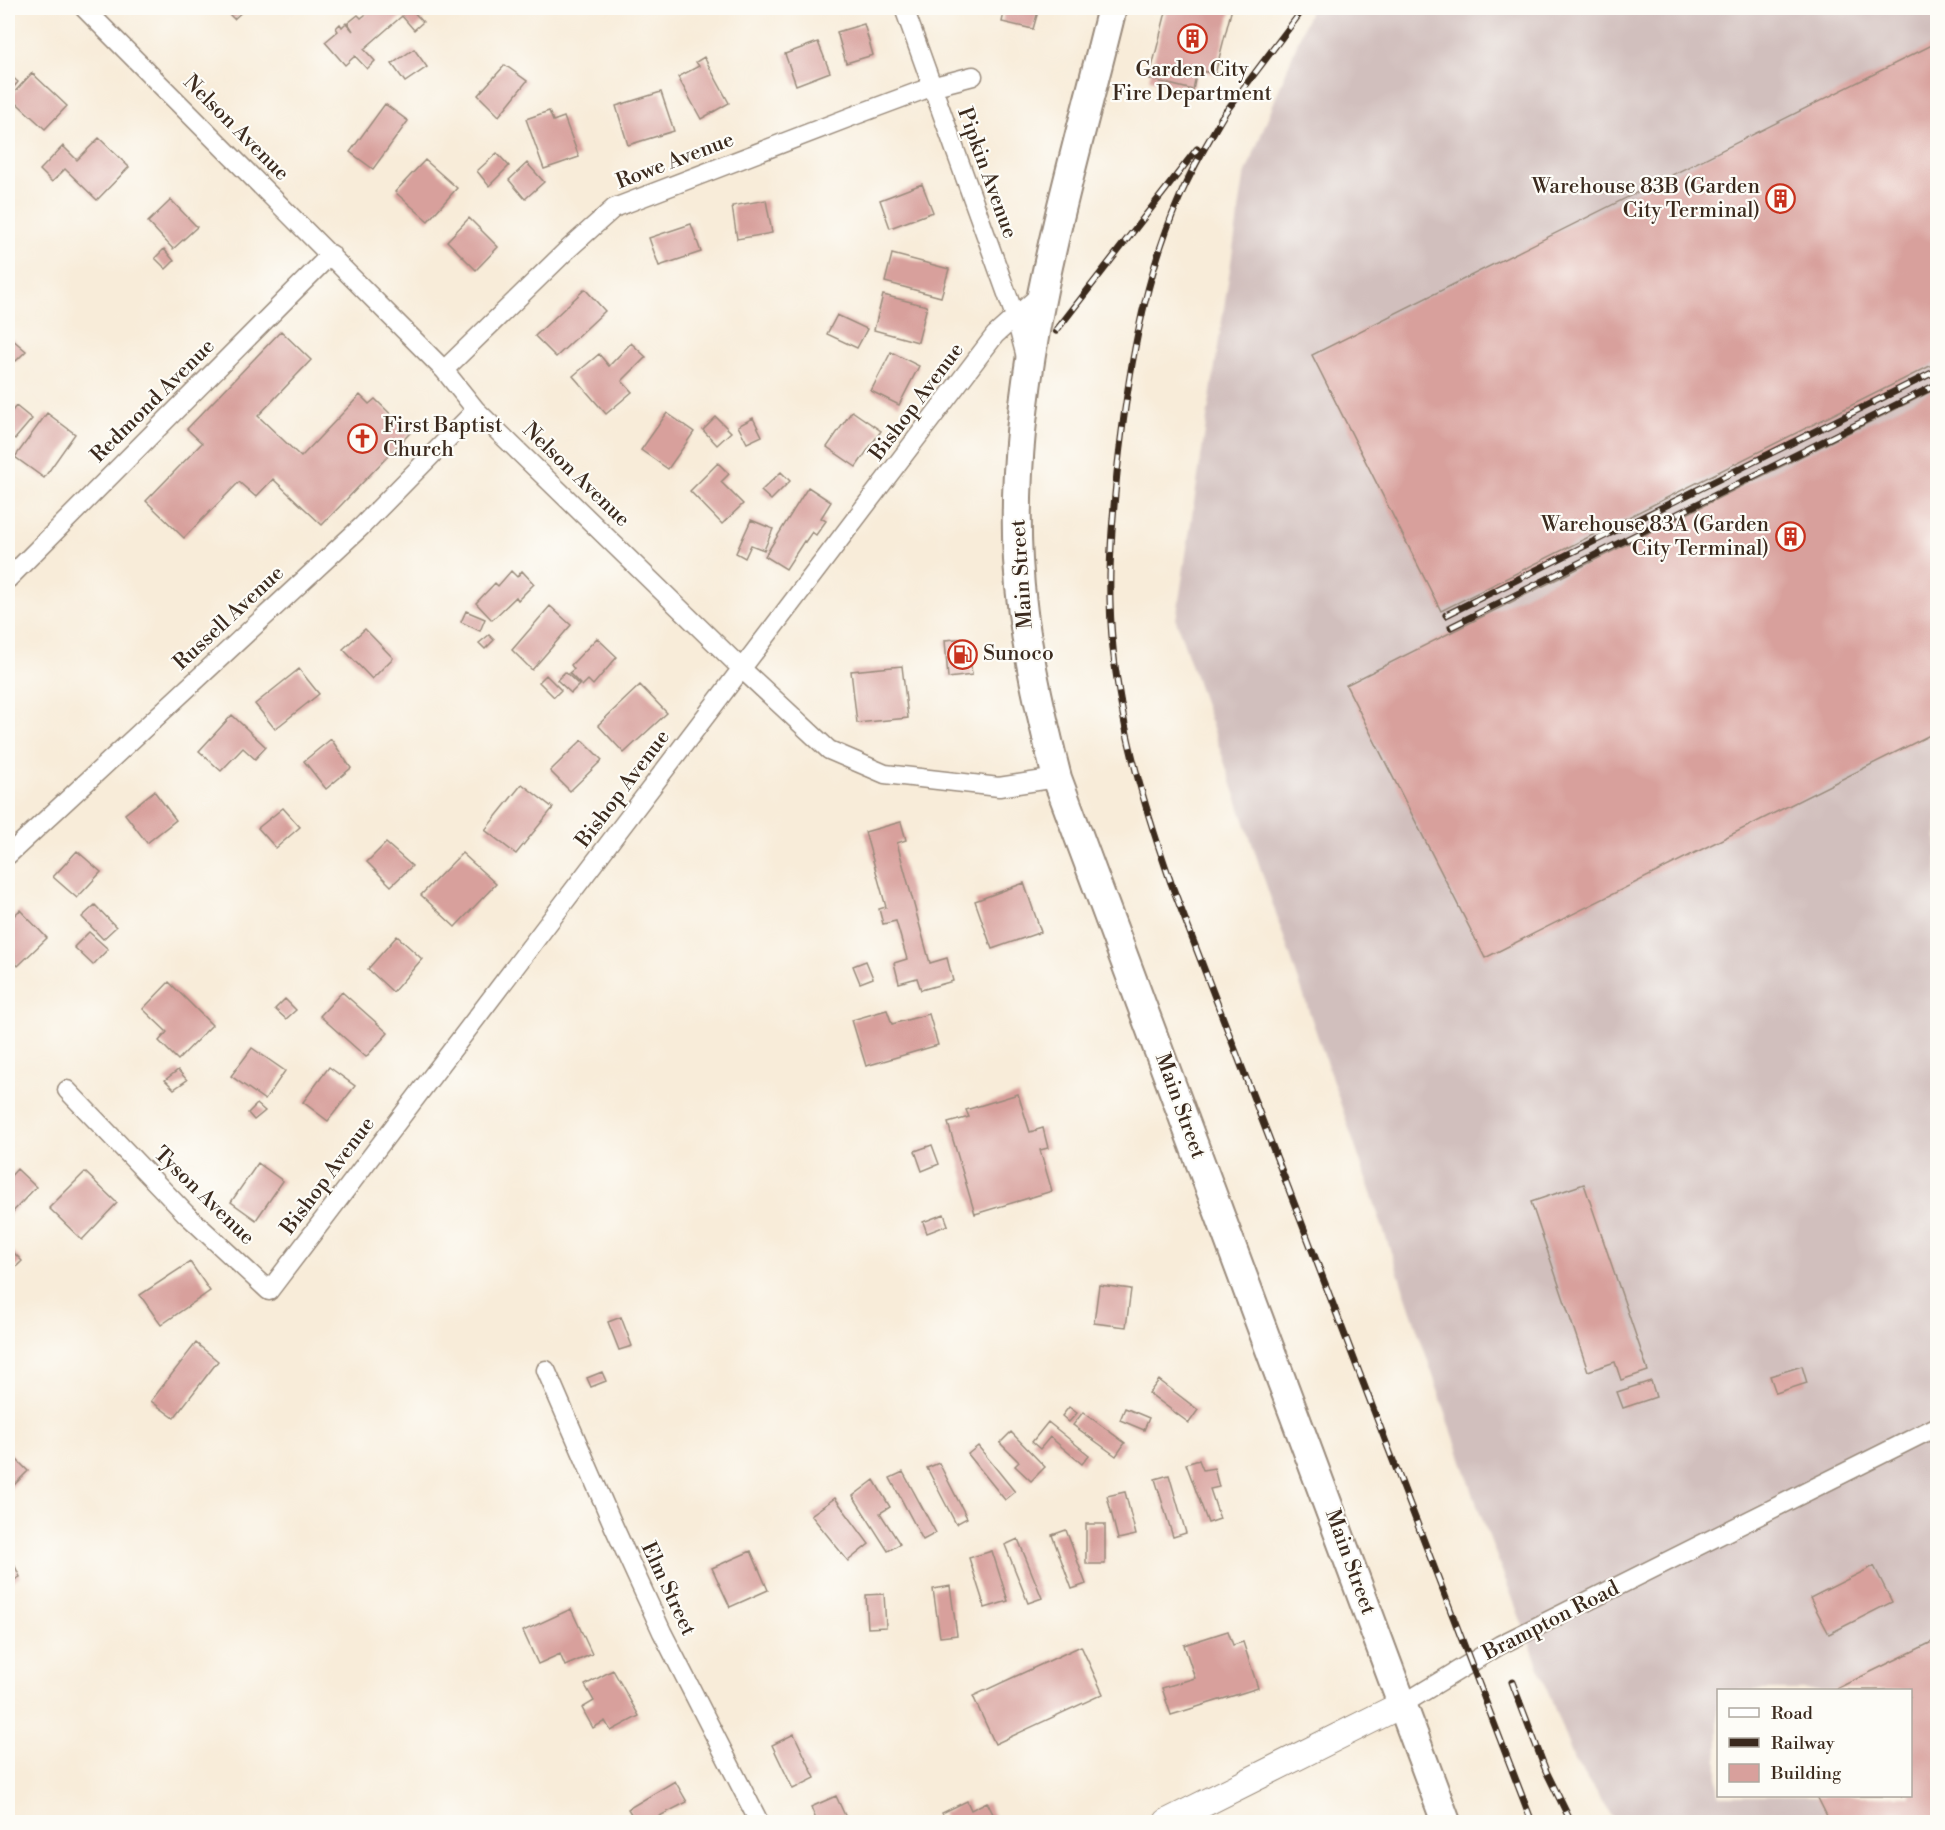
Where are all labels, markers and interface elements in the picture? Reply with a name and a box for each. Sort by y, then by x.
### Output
building icon: Garden City Fire Department [1176,23,1208,55]
place label: Garden City Fire Department [1112,57,1273,107]
street label: Nelson Avenue [178,70,294,186]
street label: Pipkin Avenue [951,104,1023,242]
street label: Rowe Avenue [612,127,738,195]
place label: Warehouse 83B (Garden City Terminal) [1531,174,1760,224]
building icon: Warehouse 83B (Garden City Terminal) [1765,183,1797,215]
street label: Redmond Avenue [85,333,221,469]
street label: Bishop Avenue [864,338,970,467]
place label: First Baptist Church [383,413,503,463]
street label: Nelson Avenue [517,417,635,533]
church icon: First Baptist Church [346,422,378,454]
place label: Warehouse 83A (Garden City Terminal) [1540,512,1769,562]
street label: Main Street [1005,518,1039,630]
building icon: Warehouse 83A (Garden City Terminal) [1774,521,1806,553]
street label: Russell Avenue [168,560,290,676]
fuel station icon: Sunoco [946,638,978,670]
place label: Sunoco [983,641,1054,667]
street label: Bishop Avenue [570,725,676,854]
street label: Main Street [1149,1050,1211,1163]
street label: Bishop Avenue [275,1112,381,1241]
street label: Tyson Avenue [148,1141,260,1251]
street label: Main Street [1319,1506,1381,1619]
street label: Elm Street [635,1538,701,1641]
street label: Brampton Road [1478,1575,1623,1667]
legend [1717,1689,1912,1797]
text: Road [1771,1702,1814,1725]
text: Railway [1771,1732,1835,1755]
text: Building [1770,1762,1842,1785]

